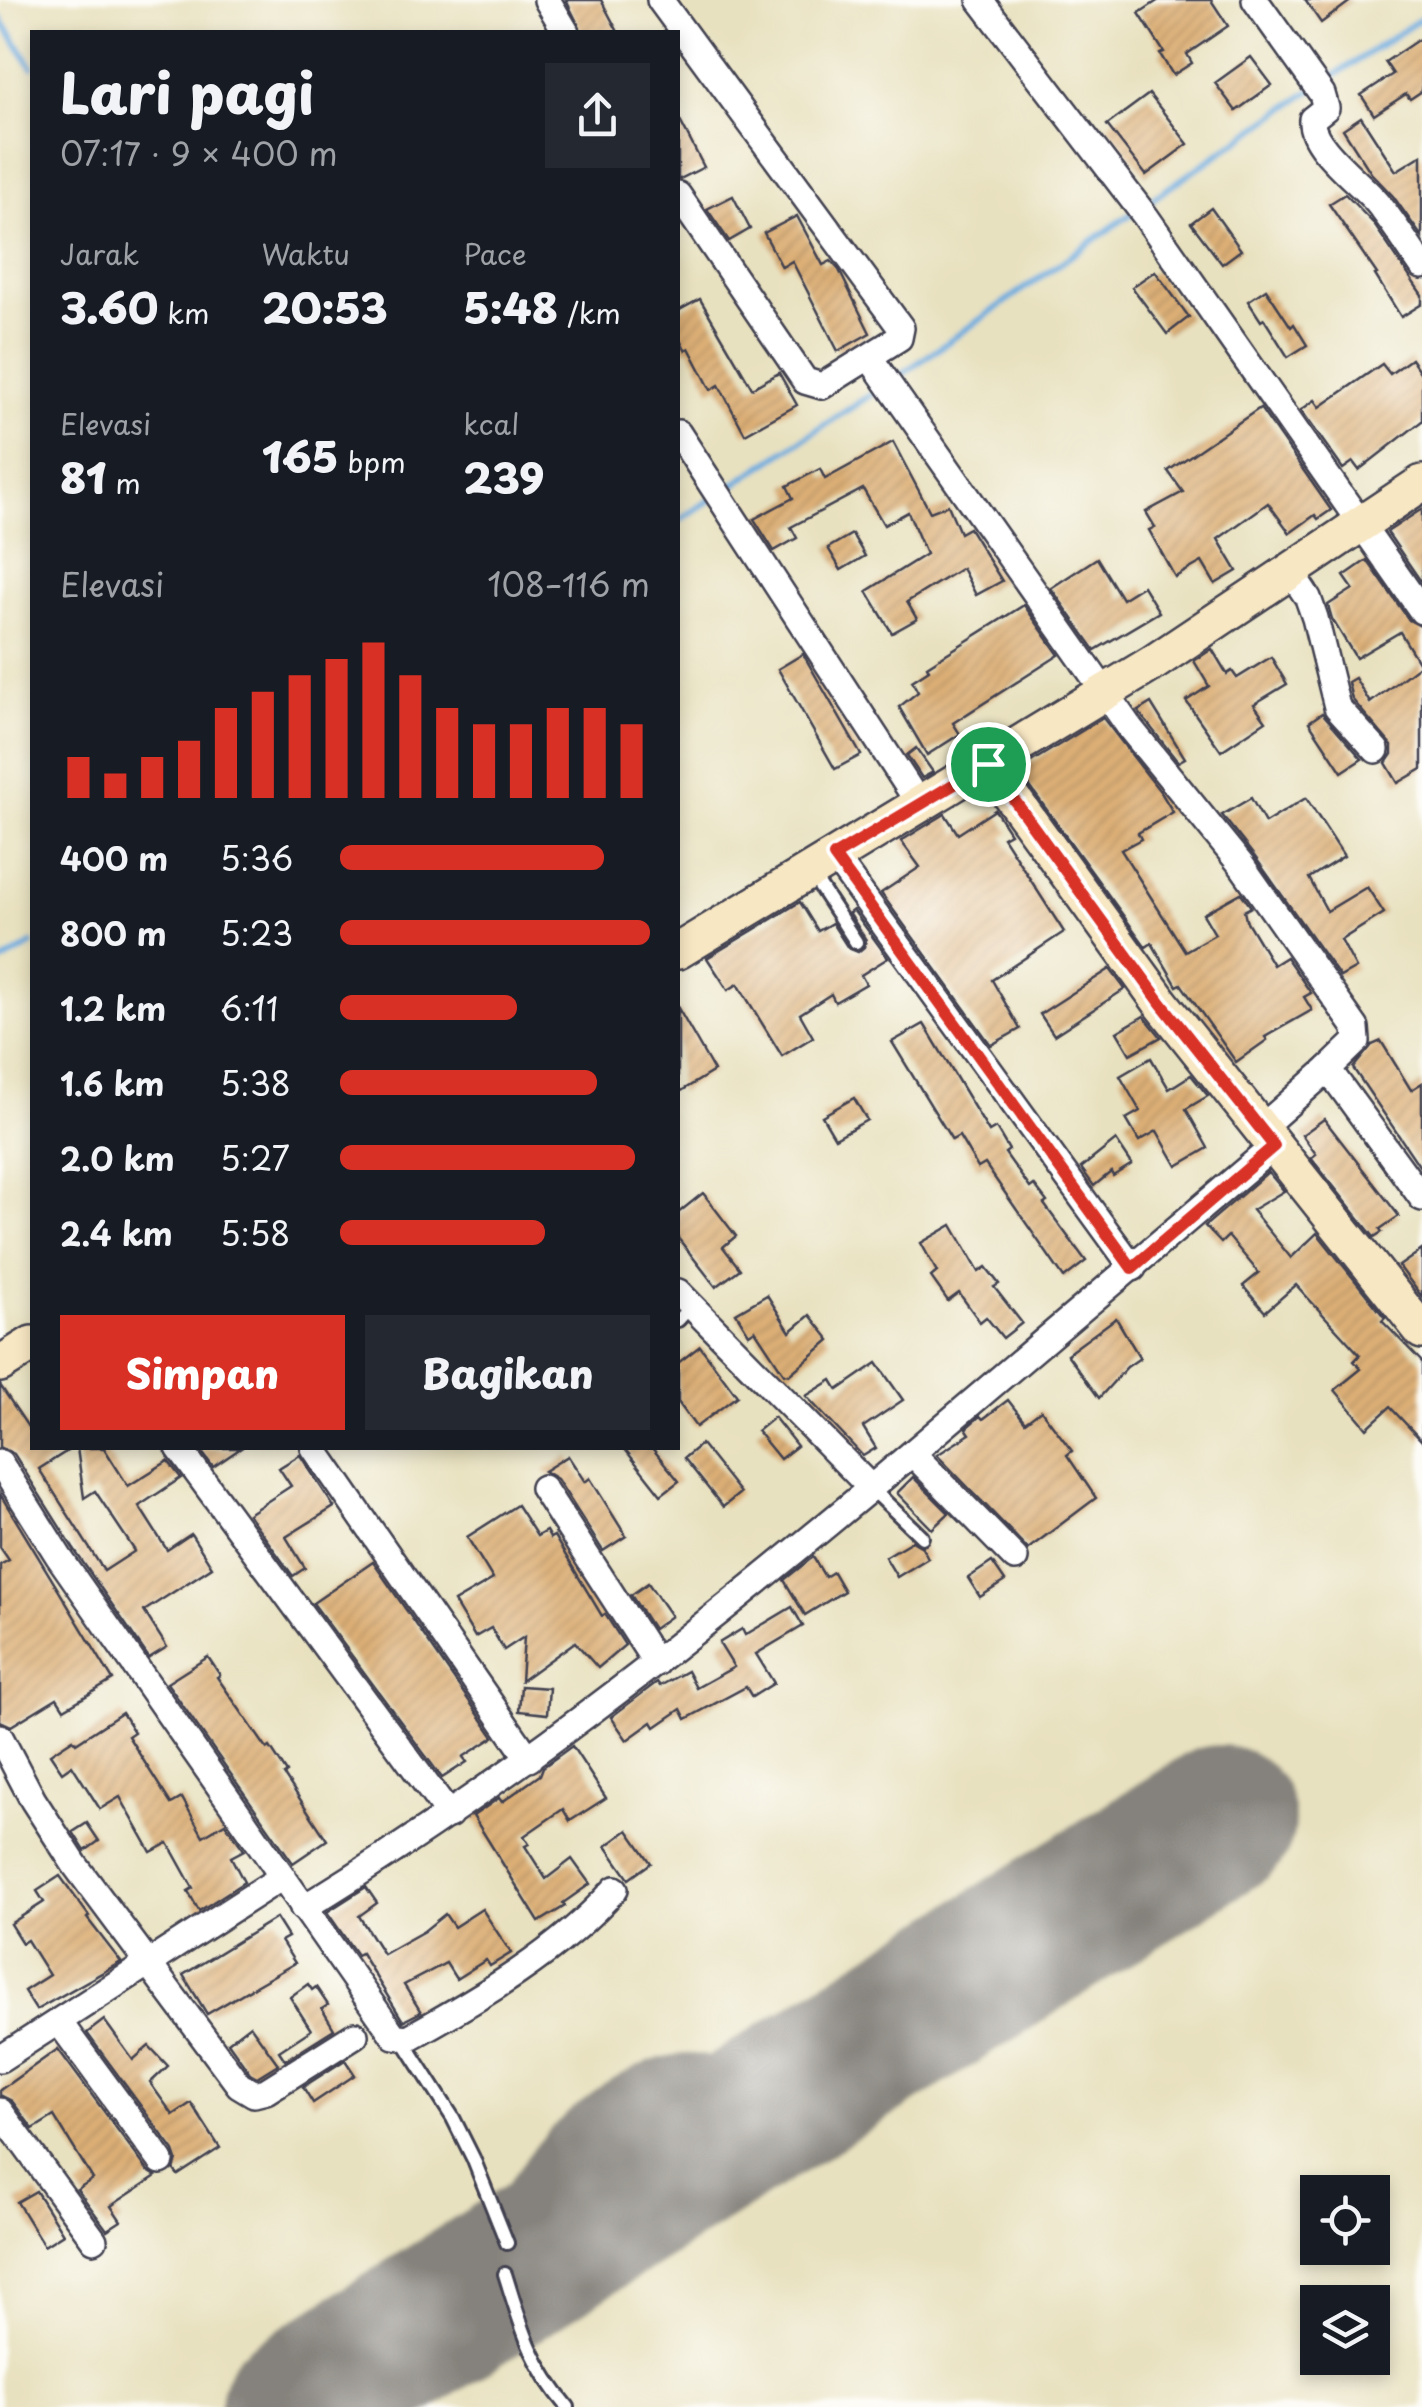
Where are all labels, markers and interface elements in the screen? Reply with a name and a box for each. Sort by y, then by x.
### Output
text: Lari pagi [60,50,315,133]
button: share [545,63,650,168]
text: 07:17 · 9 × 400 m [60,129,338,177]
text: Jarak [60,232,139,275]
text: Waktu [262,232,350,275]
text: Pace [463,232,527,275]
text: 3.60 [60,275,158,338]
text: 20:53 [262,275,388,338]
text: 5:48 [463,275,558,338]
text: km [158,291,209,334]
text: /km [558,291,621,334]
text: Elevasi [60,402,151,445]
text: kcal [463,402,519,445]
text: 165 [262,424,338,487]
text: bpm [338,440,406,483]
text: 81 [60,445,106,508]
text: 239 [463,445,544,508]
text: m [106,461,141,504]
text: Elevasi [60,560,164,608]
text: 108–116 m [487,560,650,608]
pin [946,722,1031,807]
icon: arrive [961,737,1016,792]
text: 400 m [60,834,168,882]
text: 5:36 [220,834,293,882]
text: 800 m [60,909,167,957]
text: 5:23 [220,909,293,957]
text: 1.2 km [60,984,166,1032]
text: 6:11 [220,984,278,1032]
text: 1.6 km [60,1059,165,1107]
text: 5:38 [220,1059,291,1107]
text: 2.0 km [60,1134,175,1182]
text: 5:27 [220,1134,290,1182]
text: 2.4 km [60,1209,173,1257]
text: 5:58 [220,1209,290,1257]
button: Simpan [60,1315,345,1430]
button: Bagikan [365,1315,650,1430]
map controls [1300,2175,1390,2375]
button: locate [1300,2175,1390,2265]
button: layers [1300,2285,1390,2375]

